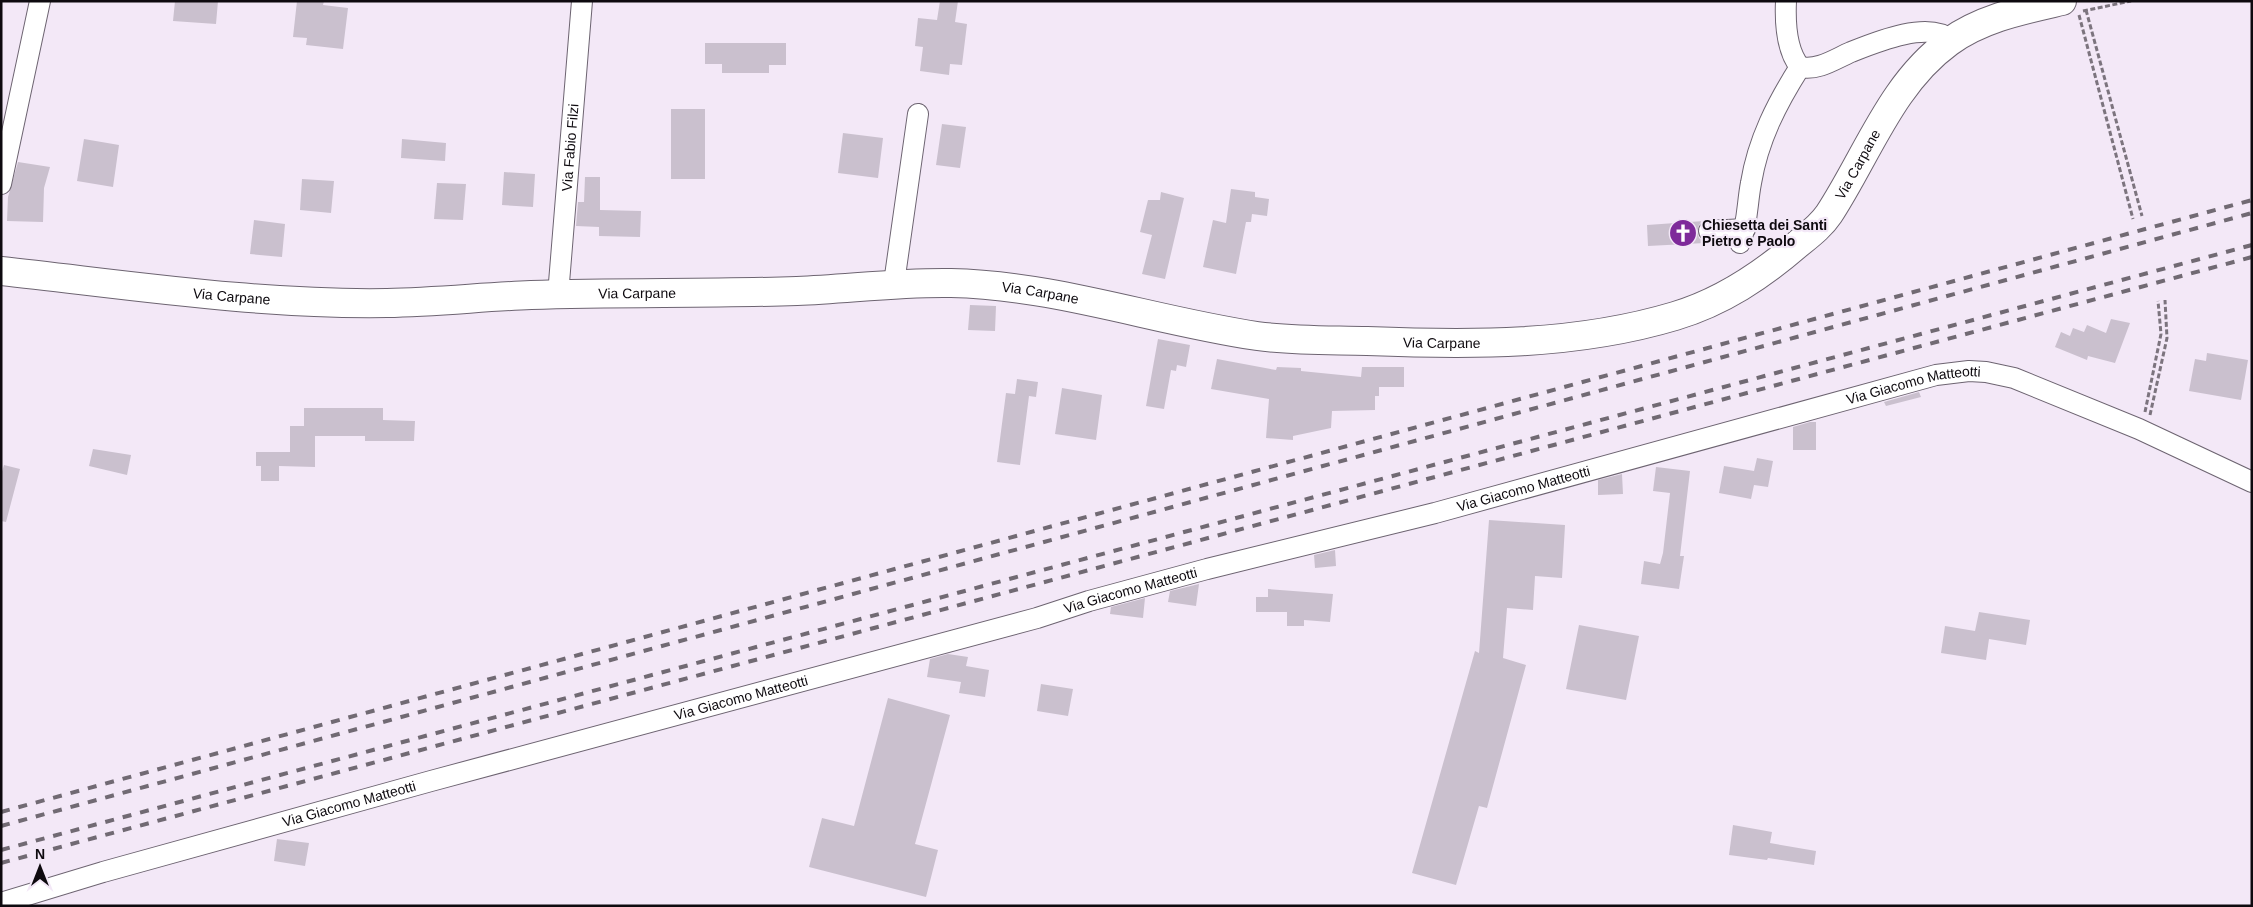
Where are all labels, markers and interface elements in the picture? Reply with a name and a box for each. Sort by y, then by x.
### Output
street label: Via Fabio Filzi [558,103,582,192]
street label: Via Carpane [1832,126,1884,202]
place label: Chiesetta dei Santi Pietro e Paolo [1702,217,1827,249]
church icon: Chiesetta dei Santi Pietro e Paolo [1668,218,1698,248]
street label: Via Carpane [1001,279,1080,307]
street label: Via Carpane [192,285,271,308]
street label: Via Carpane [598,285,676,302]
street label: Via Carpane [1403,334,1481,351]
street label: Via Giacomo Matteotti [1844,363,1981,407]
street label: Via Giacomo Matteotti [1455,463,1592,515]
street label: Via Giacomo Matteotti [1062,564,1199,617]
street label: Via Giacomo Matteotti [672,672,810,723]
street label: Via Giacomo Matteotti [281,778,418,830]
north arrow [15,842,65,892]
text: N [35,846,45,862]

